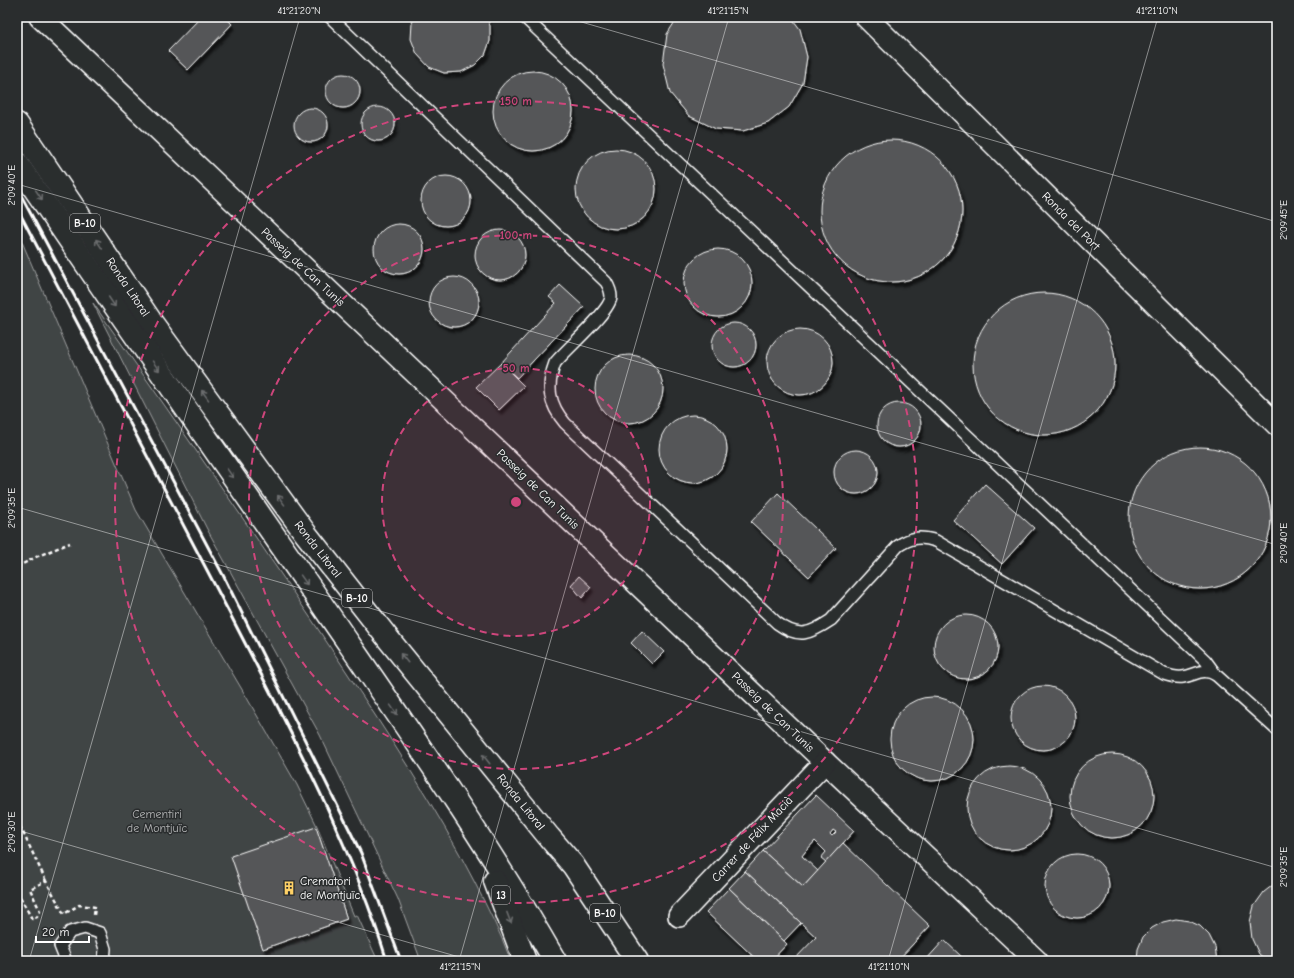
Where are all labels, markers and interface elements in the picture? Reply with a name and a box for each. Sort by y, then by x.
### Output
text: 41°21'20"N [277,5,321,17]
text: 41°21'15"N [707,5,749,17]
text: 41°21'10"N [1136,5,1178,17]
text: 150 m [500,94,532,108]
text: 2°09'40"E [6,165,18,205]
one-way arrow [35,189,43,200]
street label: Ronda del Port [1039,189,1103,253]
text: 2°09'45"E [1278,200,1290,240]
road number: B-10 [70,214,100,232]
street label: Passeig de Can Tunis [258,225,348,309]
text: 100 m [500,228,532,242]
one-way arrow [95,239,103,250]
street label: Ronda Litoral [103,255,153,319]
one-way arrow [108,297,116,308]
one-way arrow [152,361,160,372]
text: 50 m [502,361,530,375]
one-way arrow [201,390,209,401]
street label: Passeig de Can Tunis [494,446,582,532]
one-way arrow [226,467,234,478]
text: 2°09'35"E [6,488,18,528]
one-way arrow [277,495,286,506]
centre of rings [509,495,523,509]
street label: Ronda Litoral [292,518,344,580]
text: 2°09'40"E [1278,523,1290,563]
one-way arrow [300,574,308,585]
road number: B-10 [342,589,372,607]
one-way arrow [400,653,409,664]
street label: Passeig de Can Tunis [729,669,817,755]
one-way arrow [390,704,399,715]
one-way arrow [482,754,491,764]
street label: Ronda Litoral [494,771,548,833]
street label: Carrer de Félix Macià [709,793,795,885]
park label: Cementiri de Montjuïc [127,807,187,835]
text: 2°09'30"E [6,812,18,853]
text: 2°09'35"E [1278,847,1290,887]
place label: Crematori de Montjuïc [300,874,361,902]
building icon: Crematori de Montjuïc [281,880,297,896]
road number: 13 [492,886,510,904]
road number: B-10 [590,904,620,922]
one-way arrow [506,911,514,923]
scale bar [36,918,89,944]
text: 20 m [42,925,70,939]
text: 41°21'15"N [439,961,481,973]
text: 41°21'10"N [868,961,910,973]

